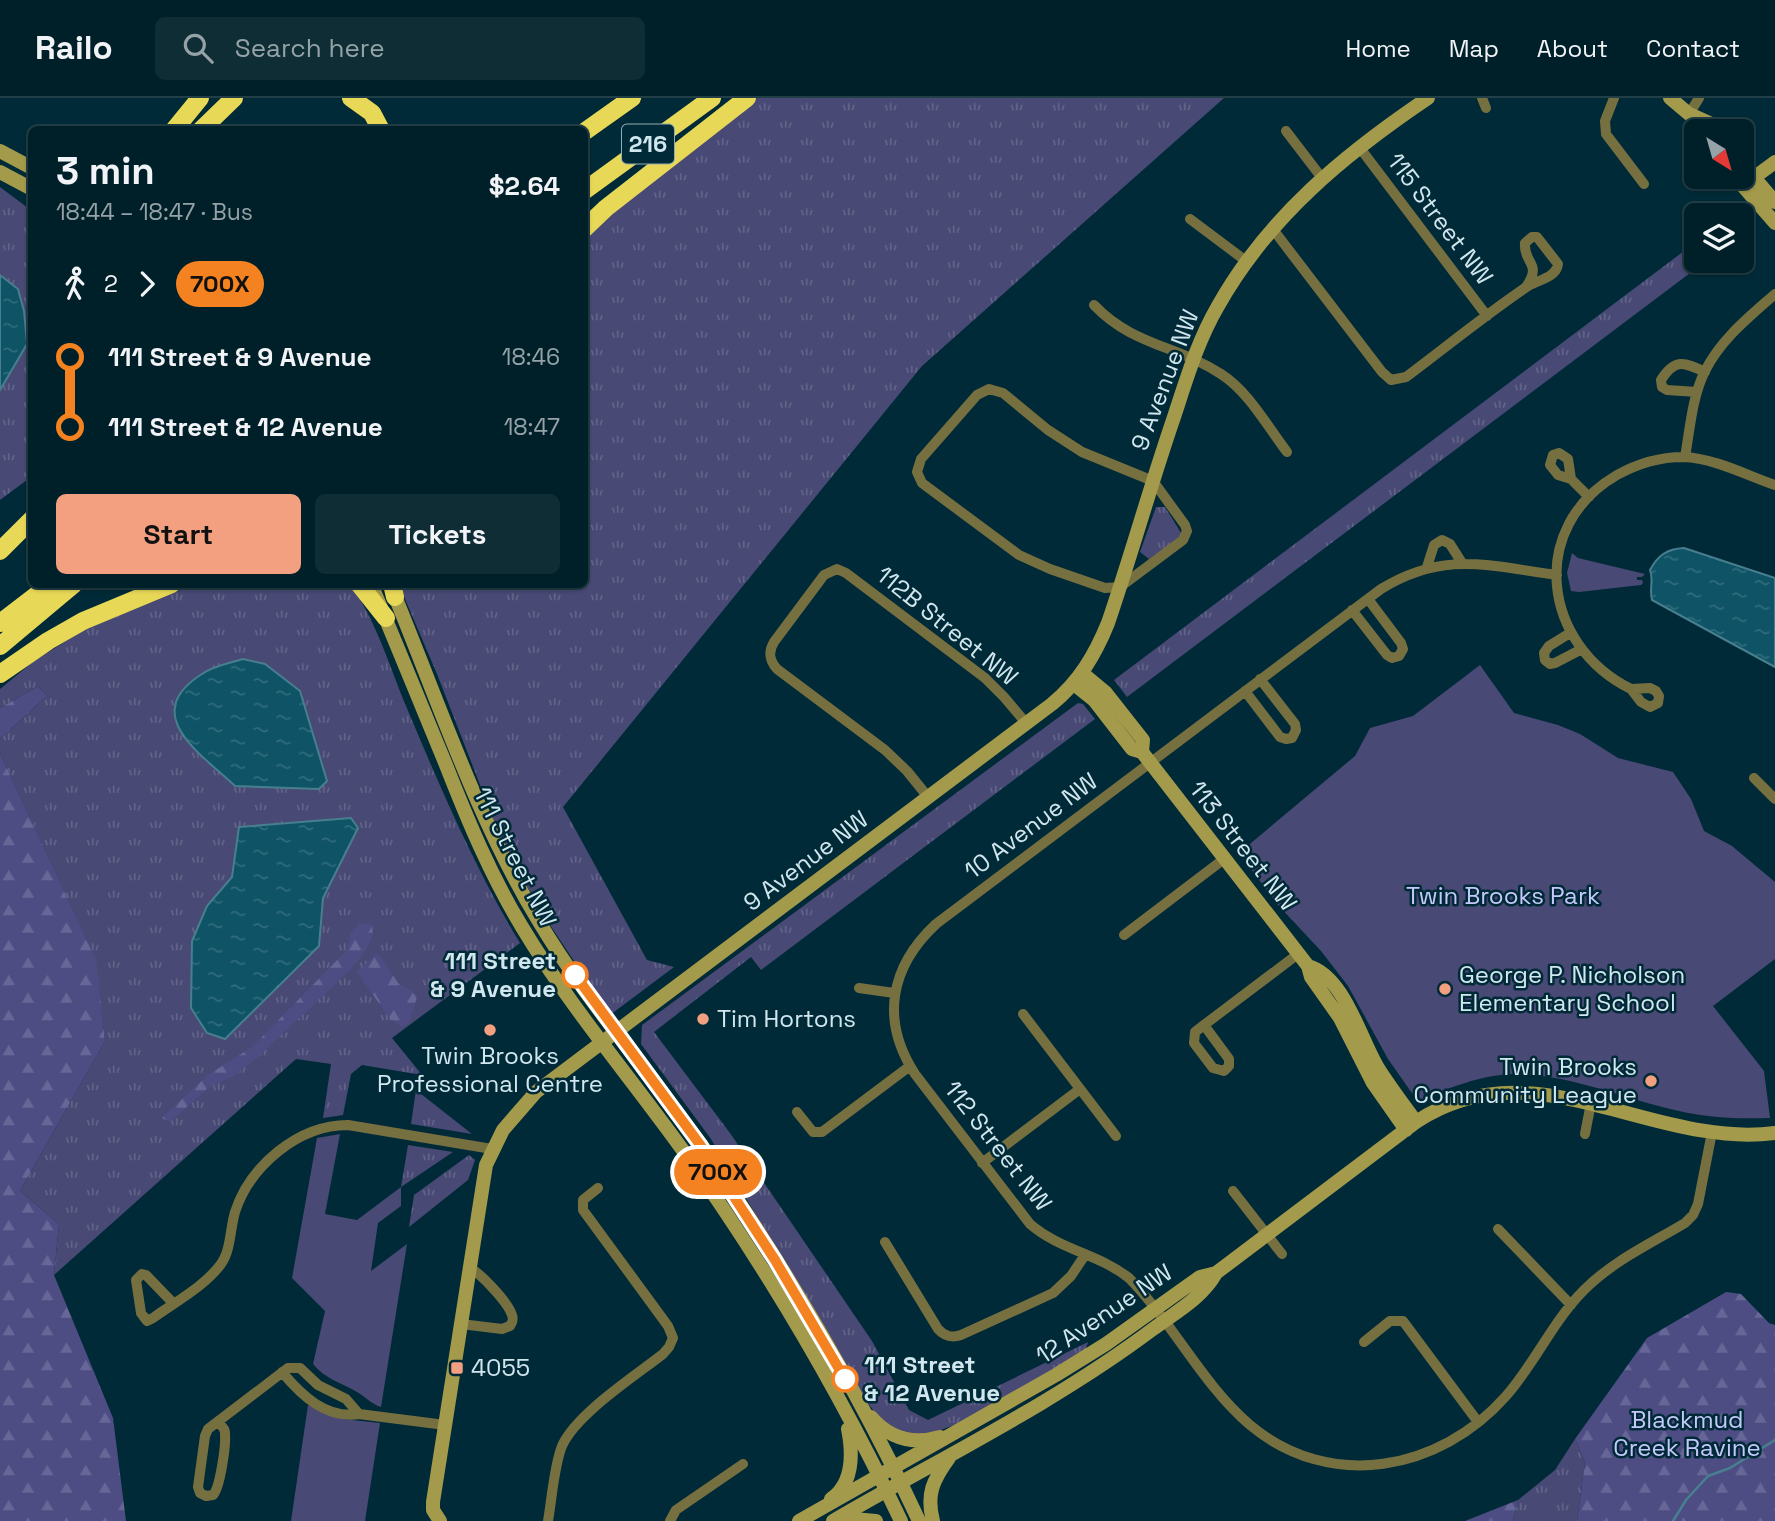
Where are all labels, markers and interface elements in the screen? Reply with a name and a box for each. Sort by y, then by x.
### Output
search box [155,17,645,80]
text: Railo [35,27,113,69]
icon: search [179,29,217,67]
text: Search here [235,31,385,65]
text: Home [1345,33,1411,64]
text: Map [1449,33,1499,64]
text: About [1537,33,1608,64]
text: Contact [1646,33,1740,64]
north arrow [1684,119,1754,189]
map controls [1684,119,1754,273]
road number: 216 [622,124,674,164]
text: 3 min [56,147,155,195]
street label: 115 Street NW [1381,147,1500,291]
text: $2.64 [489,169,560,203]
text: 18:44 – 18:47 · Bus [56,197,253,227]
button: layers [1684,203,1754,273]
icon: walk [56,265,94,303]
icon: forward [128,265,166,303]
text: 700X [190,268,250,299]
text: 2 [104,269,118,299]
street label: 9 Avenue NW [1123,305,1206,455]
text: 111 Street & 9 Avenue [108,340,372,374]
text: 18:46 [502,342,560,372]
text: 111 Street & 12 Avenue [108,410,383,444]
text: 18:47 [504,412,560,442]
button: Start [56,494,301,574]
button: Tickets [315,494,560,574]
street label: 112B Street NW [870,559,1024,692]
street label: 10 Avenue NW [958,765,1104,886]
street label: 113 Street NW [1183,774,1304,917]
street label: 111 Street NW [467,782,564,932]
street label: 9 Avenue NW [737,804,874,918]
park label: Twin Brooks Park [1406,880,1600,911]
place label: 111 Street & 9 Avenue [430,945,556,1004]
place label: George P. Nicholson Elementary School [1459,959,1685,1018]
marker: 111 Street & 9 Avenue [562,962,588,988]
marker: George P. Nicholson Elementary School [1437,981,1453,997]
place label: Tim Hortons [717,1003,856,1034]
marker: Tim Hortons [695,1011,711,1027]
marker: Twin Brooks Professional Centre [482,1022,498,1038]
place label: Twin Brooks Professional Centre [377,1040,603,1099]
place label: Twin Brooks Community League [1413,1051,1637,1110]
marker: Twin Brooks Community League [1643,1073,1659,1089]
street label: 112 Street NW [938,1074,1059,1217]
line badge: 700X [669,1149,767,1195]
text: 700X [688,1156,748,1187]
street label: 12 Avenue NW [1029,1256,1178,1371]
place label: 111 Street & 12 Avenue [864,1349,1000,1408]
place label: 4055 [471,1352,530,1383]
marker: 4055 [449,1360,465,1376]
marker: 111 Street & 12 Avenue [832,1366,858,1392]
park label: Blackmud Creek Ravine [1613,1404,1761,1463]

